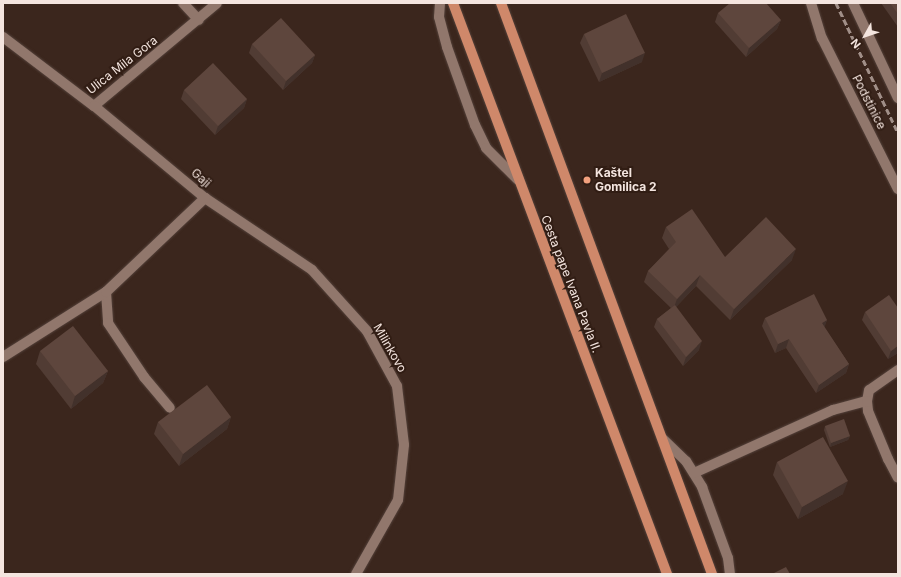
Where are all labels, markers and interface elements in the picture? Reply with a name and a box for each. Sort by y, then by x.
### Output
north arrow [845,16,885,56]
street label: Ulica Mila Gora [84,33,160,97]
text: N [848,36,864,51]
street label: Podstinice [849,72,889,132]
street label: Gaji [188,165,214,191]
place label: Kaštel Gomilica 2 [595,166,657,194]
marker: Kaštel Gomilica 2 [582,175,592,185]
street label: Cesta pape Ivana Pavla II. [538,213,604,355]
street label: Milinkovo [370,321,410,375]

